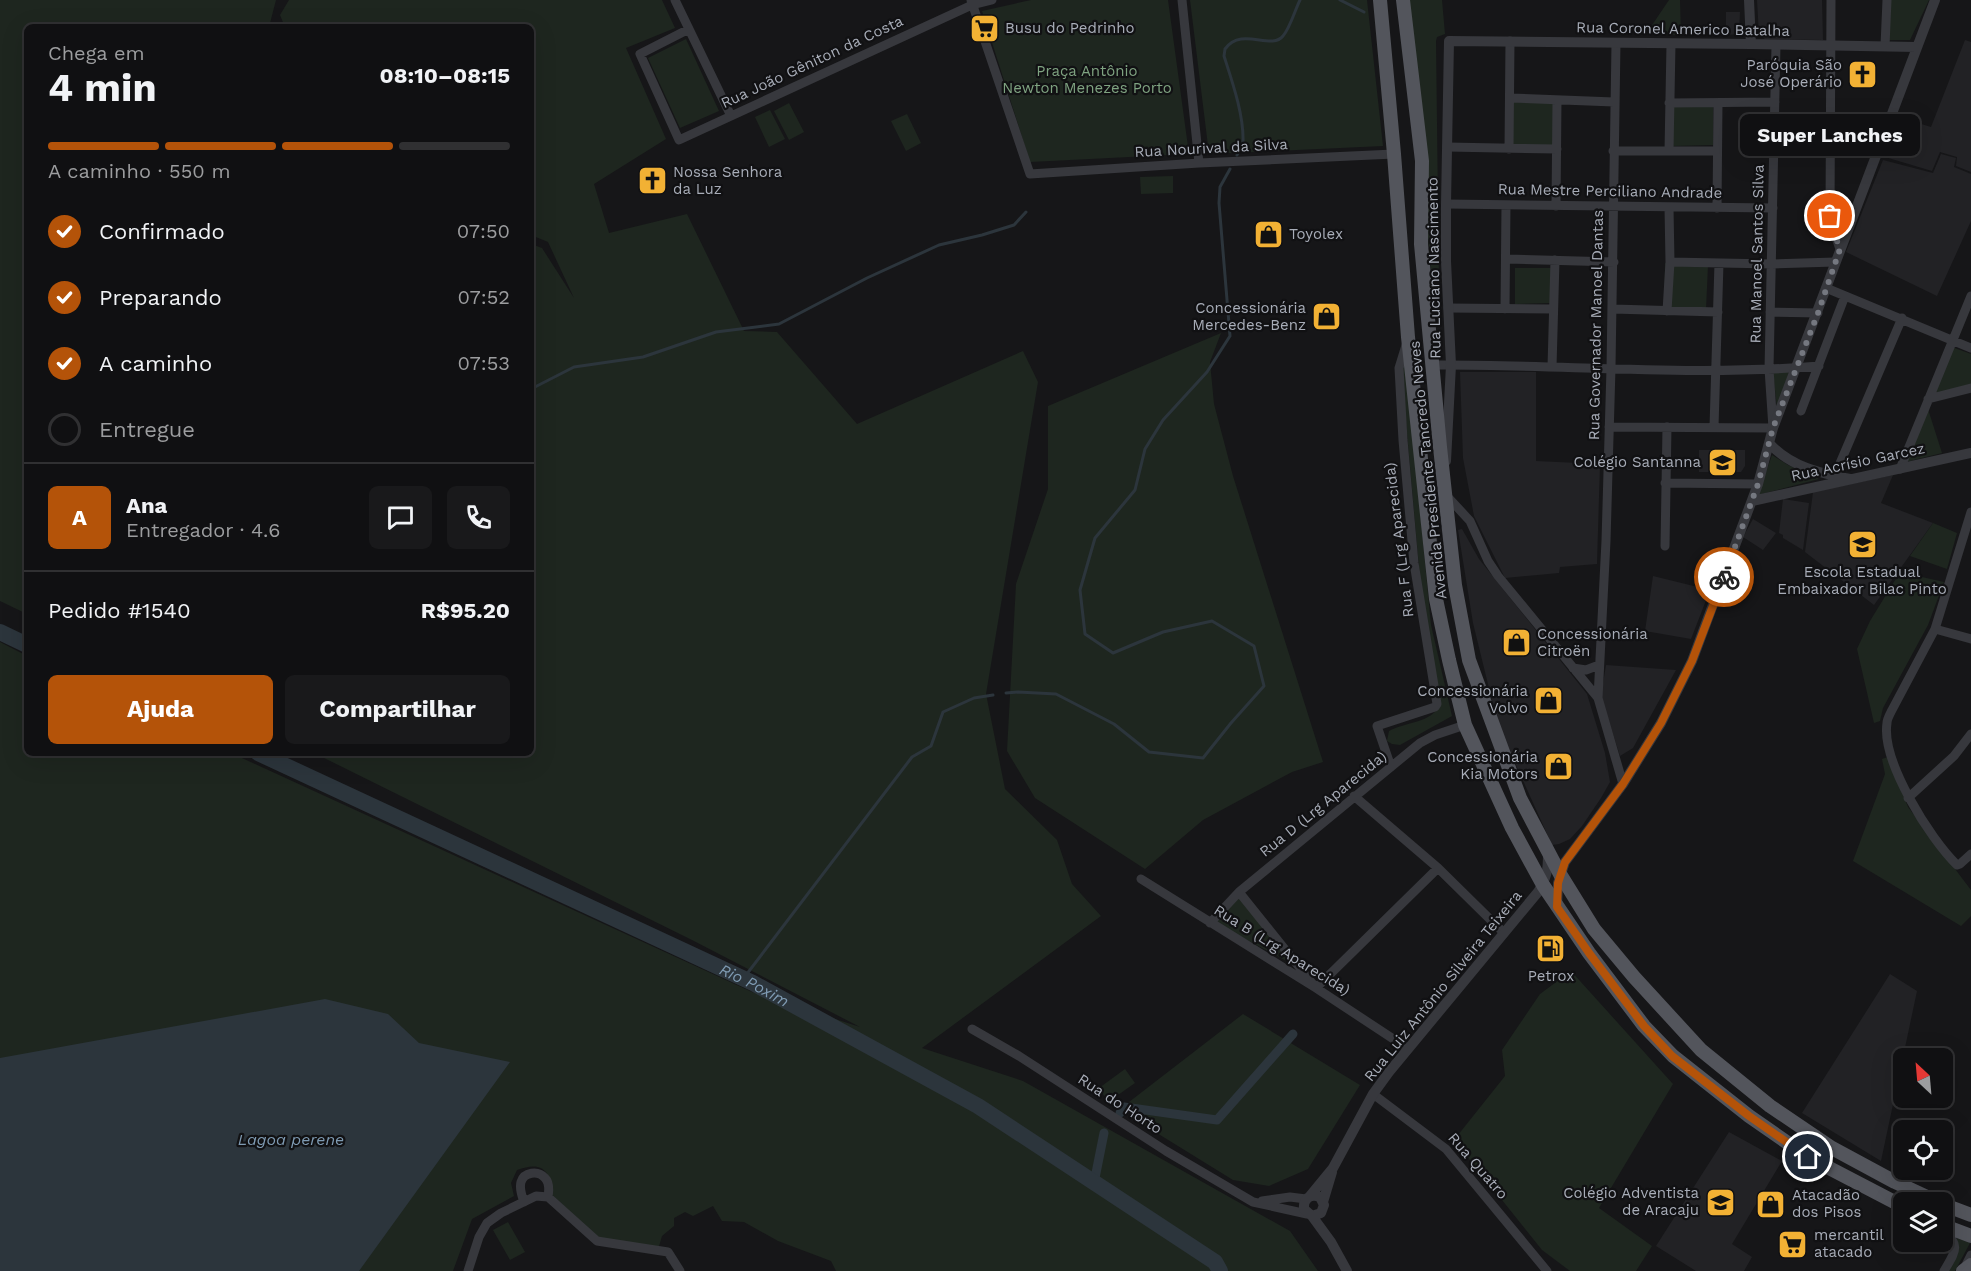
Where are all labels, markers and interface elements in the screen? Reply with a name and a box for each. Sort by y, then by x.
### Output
street label: Rua João Gêniton da Costa [718,12,906,112]
supermarket icon: Busu do Pedrinho [968,12,1000,44]
street label: Rua Coronel Americo Batalha [1576,18,1790,40]
place label: Busu do Pedrinho [1005,19,1135,37]
text: Chega em [48,41,145,65]
place label: Paróquia São José Operário [1740,56,1842,91]
church icon: Paróquia São José Operário [1847,58,1879,90]
park label: Praça Antônio Newton Menezes Porto [1002,62,1172,97]
text: 08:10–08:15 [380,63,510,88]
text: 4 min [48,65,157,110]
callout: Super Lanches [1740,114,1920,156]
text: Super Lanches [1757,123,1903,147]
street label: Rua Nourival da Silva [1134,135,1289,161]
text: A caminho · 550 m [48,159,231,183]
place label: Nossa Senhora da Luz [673,163,783,198]
street label: Rua Manoel Santos Silva [1746,164,1768,344]
church icon: Nossa Senhora da Luz [636,165,668,197]
street label: Rua Luciano Nascimento [1423,177,1445,359]
street label: Rua Mestre Perciliano Andrade [1498,180,1722,202]
pin [1804,190,1855,241]
icon: bag [1813,199,1846,232]
street label: Rua Governador Manoel Dantas [1585,210,1607,440]
icon: check [48,215,81,248]
shop icon: Toyolex [1252,218,1284,250]
text: Confirmado [99,219,225,244]
text: 07:50 [457,219,510,243]
place label: Toyolex [1289,225,1343,243]
icon: check [48,281,81,314]
text: Preparando [99,285,222,310]
text: 07:52 [458,285,510,309]
place label: Concessionária Mercedes-Benz [1192,299,1307,334]
shop icon: Concessionária Mercedes-Benz [1311,301,1343,333]
street label: Avenida Presidente Tancredo Neves [1405,340,1451,600]
icon: check [48,347,81,380]
text: A caminho [99,351,212,376]
text: 07:53 [458,351,510,375]
text: Entregue [99,417,195,442]
street label: Rua Acrísio Garcez [1789,439,1927,485]
school or university icon: Colégio Santanna [1706,446,1738,478]
place label: Colégio Santanna [1573,453,1702,471]
street label: Rua F (Lrg Aparecida) [1381,462,1417,618]
button: chat [369,486,432,549]
button: phone [447,486,510,549]
text: Ana [126,493,167,518]
text: A [72,505,87,530]
text: Entregador · 4.6 [126,518,280,542]
school or university icon: Escola Estadual Embaixador Bilac Pinto [1846,529,1878,561]
courier [1694,547,1754,607]
icon: bike [1708,561,1741,594]
place label: Escola Estadual Embaixador Bilac Pinto [1777,563,1947,598]
text: Pedido #1540 [48,598,191,623]
text: R$95.20 [421,598,510,623]
place label: Concessionária Citroën [1537,625,1648,660]
shop icon: Concessionária Citroën [1500,627,1532,659]
button: Ajuda [48,675,273,744]
button: Compartilhar [285,675,510,744]
place label: Concessionária Volvo [1417,682,1529,717]
shop icon: Concessionária Volvo [1533,684,1565,716]
street label: Rua D (Lrg Aparecida) [1256,747,1390,861]
place label: Concessionária Kia Motors [1427,748,1539,783]
shop icon: Concessionária Kia Motors [1543,750,1575,782]
street label: Rua Luiz Antônio Silveira Teixeira [1360,886,1526,1085]
street label: Rua B (Lrg Aparecida) [1211,901,1353,999]
fuel station icon: Petrox [1535,933,1567,965]
water label: Rio Poxim [717,959,793,1010]
place label: Petrox [1528,967,1574,985]
north arrow [1893,1048,1953,1108]
map controls [1893,1048,1953,1252]
street label: Rua do Horto [1075,1070,1165,1138]
button: locate [1893,1120,1953,1180]
street label: Rua Quatro [1444,1129,1512,1203]
water label: Lagoa perene [238,1130,344,1149]
pin [1782,1131,1833,1182]
icon: home [1791,1140,1824,1173]
place label: Colégio Adventista de Aracaju [1563,1184,1700,1219]
school or university icon: Colégio Adventista de Aracaju [1704,1186,1736,1218]
place label: Atacadão dos Pisos [1792,1186,1861,1221]
shop icon: Atacadão dos Pisos [1755,1188,1787,1220]
button: layers [1893,1192,1953,1252]
place label: mercantil atacado [1814,1226,1884,1261]
supermarket icon: mercantil atacado [1777,1228,1809,1260]

